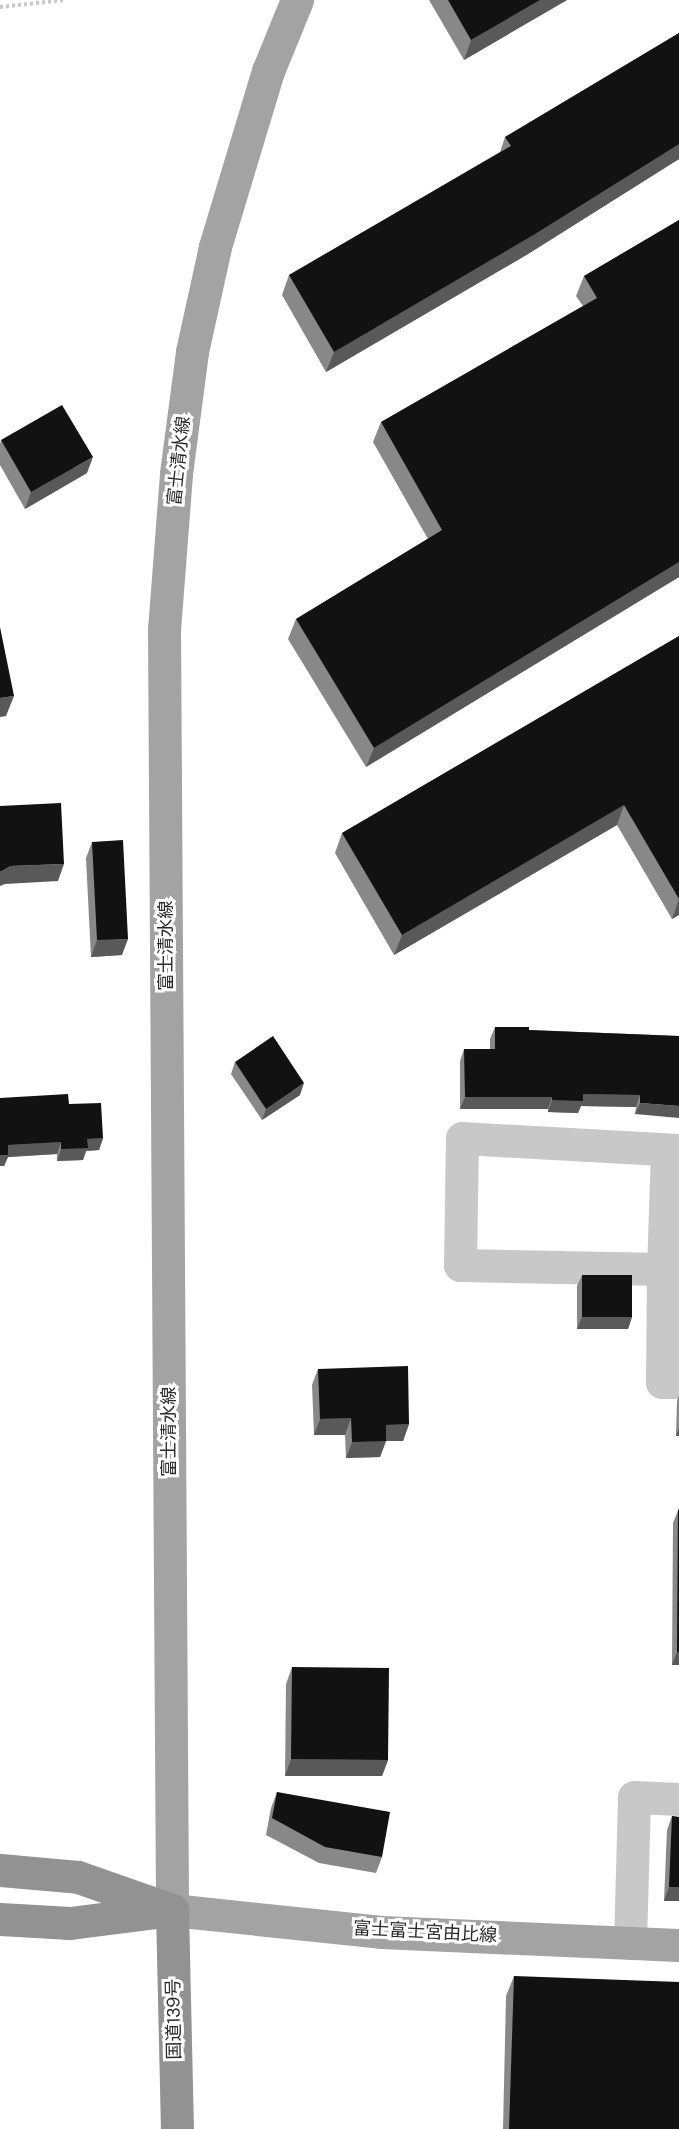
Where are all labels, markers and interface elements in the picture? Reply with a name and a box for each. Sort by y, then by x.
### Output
street label: 富士清水線 [164,415,194,507]
street label: 富士清水線 [155,901,177,991]
street label: 富士清水線 [158,1387,180,1477]
street label: 富士富士宮由比線 [353,1917,497,1947]
street label: 国道139号 [162,1978,186,2060]

